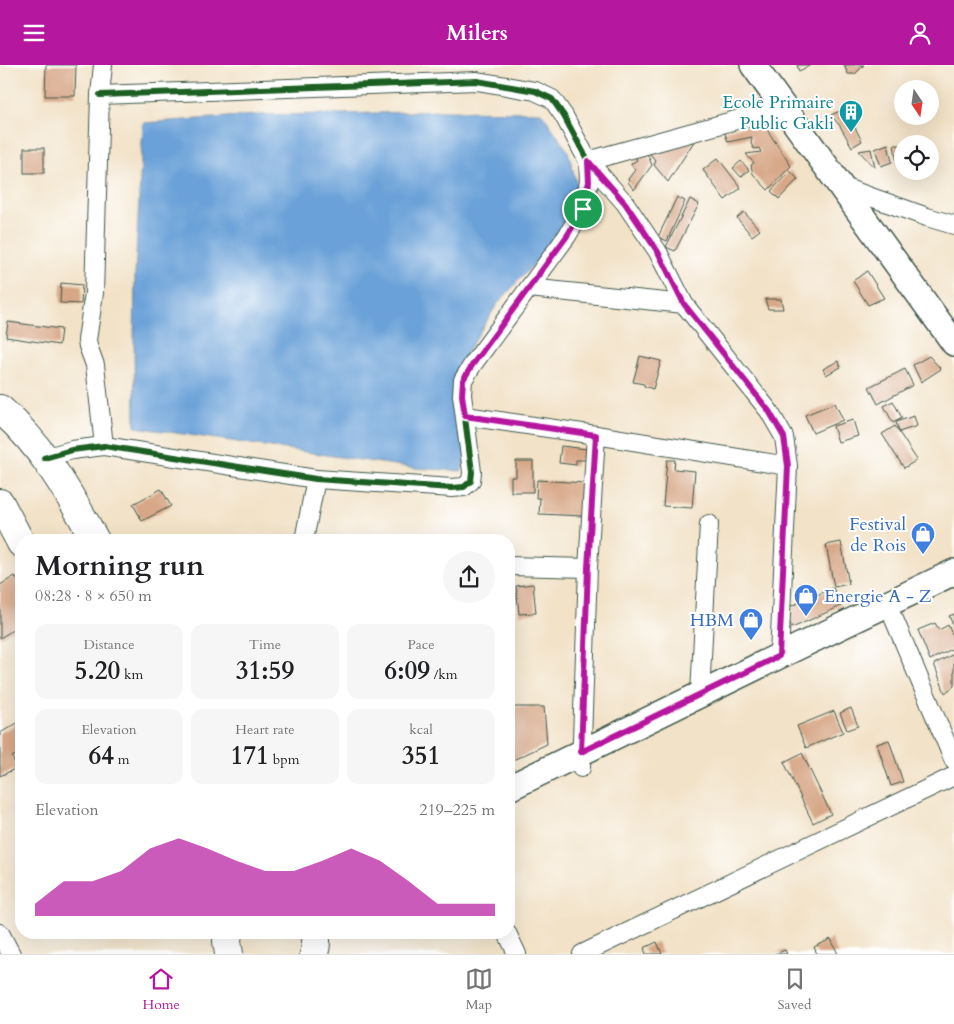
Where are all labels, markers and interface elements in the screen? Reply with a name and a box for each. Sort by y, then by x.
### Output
text: Milers [446,18,508,48]
icon: menu [20,19,48,47]
icon: person [906,19,934,47]
north arrow [894,80,939,125]
map controls [894,80,939,180]
place label: Ecole Primaire Public Gakli [722,90,834,136]
building icon: Ecole Primaire Public Gakli [838,99,864,133]
button: locate [894,135,939,180]
pin [562,188,604,230]
icon: arrive [569,195,597,223]
place label: Festival de Rois [849,512,906,558]
shop icon: Festival de Rois [910,521,936,555]
text: Morning run [35,547,204,585]
button: share [443,551,495,603]
shop icon: Energie A - Z [793,583,819,617]
place label: Energie A - Z [824,584,932,609]
text: 08:28 · 8 × 650 m [35,585,152,607]
shop icon: HBM [738,607,764,641]
place label: HBM [690,608,734,633]
text: Distance [83,635,135,654]
text: Time [249,635,281,654]
text: Pace [407,635,435,654]
text: 5.20 [75,654,120,688]
text: 31:59 [236,654,294,688]
text: 6:09 [384,654,430,688]
text: km [120,665,143,684]
text: /km [430,665,458,684]
text: Elevation [81,720,137,739]
text: Heart rate [235,720,295,739]
text: kcal [409,720,433,739]
text: 64 [88,739,114,773]
text: 171 [231,739,269,773]
text: 351 [402,739,440,773]
text: m [114,750,130,769]
text: bpm [269,750,300,769]
text: Elevation [35,799,99,821]
text: 219–225 m [419,799,495,821]
tab: Home [142,965,180,1014]
tab: Map [465,965,493,1014]
tab: Saved [778,965,812,1014]

